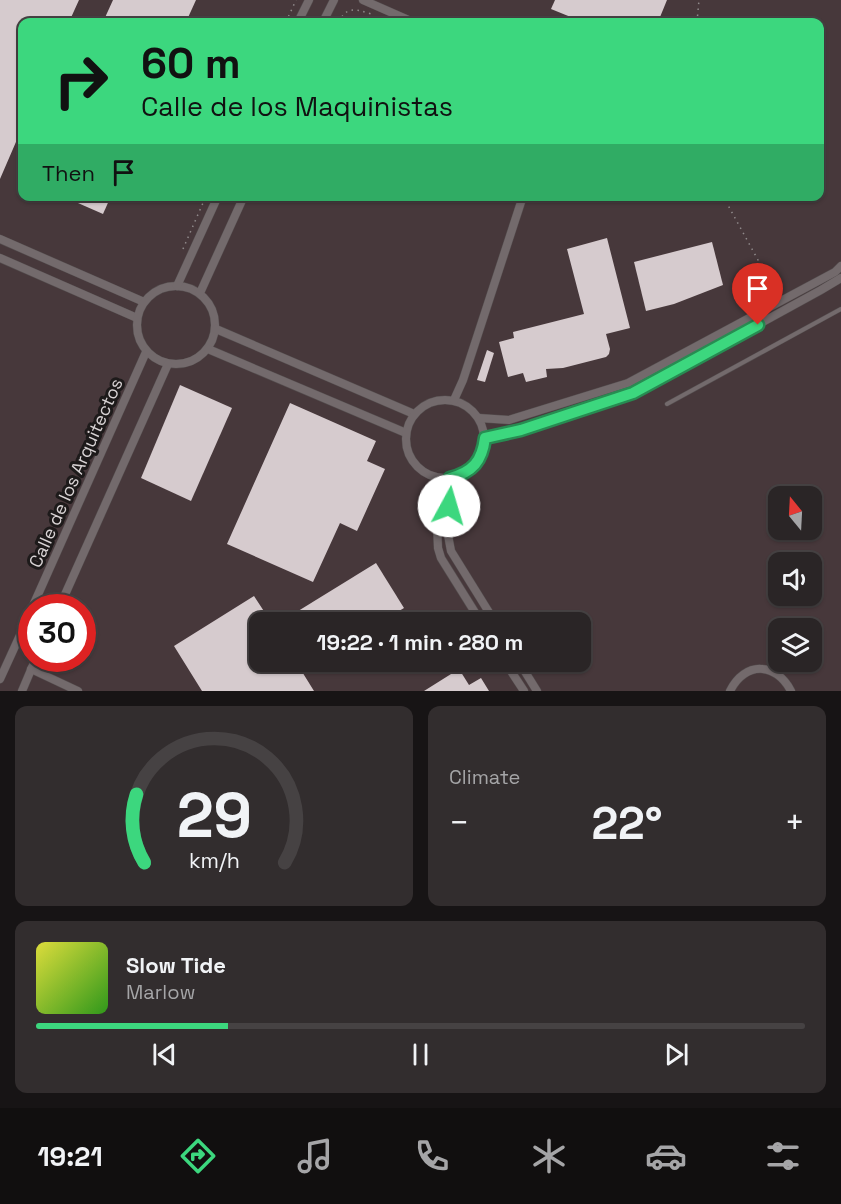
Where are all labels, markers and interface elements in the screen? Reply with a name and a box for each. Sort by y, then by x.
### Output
text: 60 m [141,37,241,90]
icon: right [42,42,120,120]
text: Calle de los Maquinistas [141,89,453,124]
icon: arrive [107,156,140,189]
text: Then [42,159,95,187]
pin [732,263,783,325]
icon: arrive [741,272,774,305]
street label: Calle de los Arquitectos [23,375,128,571]
position arrow [417,474,481,538]
north arrow [768,486,822,540]
map controls [768,486,822,672]
button: sound [768,552,822,606]
speed limit sign: 30 [18,594,96,672]
button: layers [768,618,822,672]
text: 19:22 · 1 min · 280 m [317,628,523,656]
text: Climate [449,764,520,790]
text: 29 [176,776,252,855]
text: 22° [591,795,663,852]
text: − [449,802,469,844]
text: + [785,802,805,844]
text: km/h [188,847,240,874]
text: Slow Tide [126,951,226,979]
text: Marlow [126,979,195,1005]
icon: previous [148,1038,181,1071]
icon: pause [404,1038,437,1071]
icon: next [660,1038,693,1071]
icon: directions [177,1135,219,1177]
icon: music [294,1135,336,1177]
icon: phone [411,1135,453,1177]
icon: climate [528,1135,570,1177]
icon: car [645,1135,687,1177]
icon: filters [762,1135,804,1177]
text: 19:21 [37,1139,103,1174]

